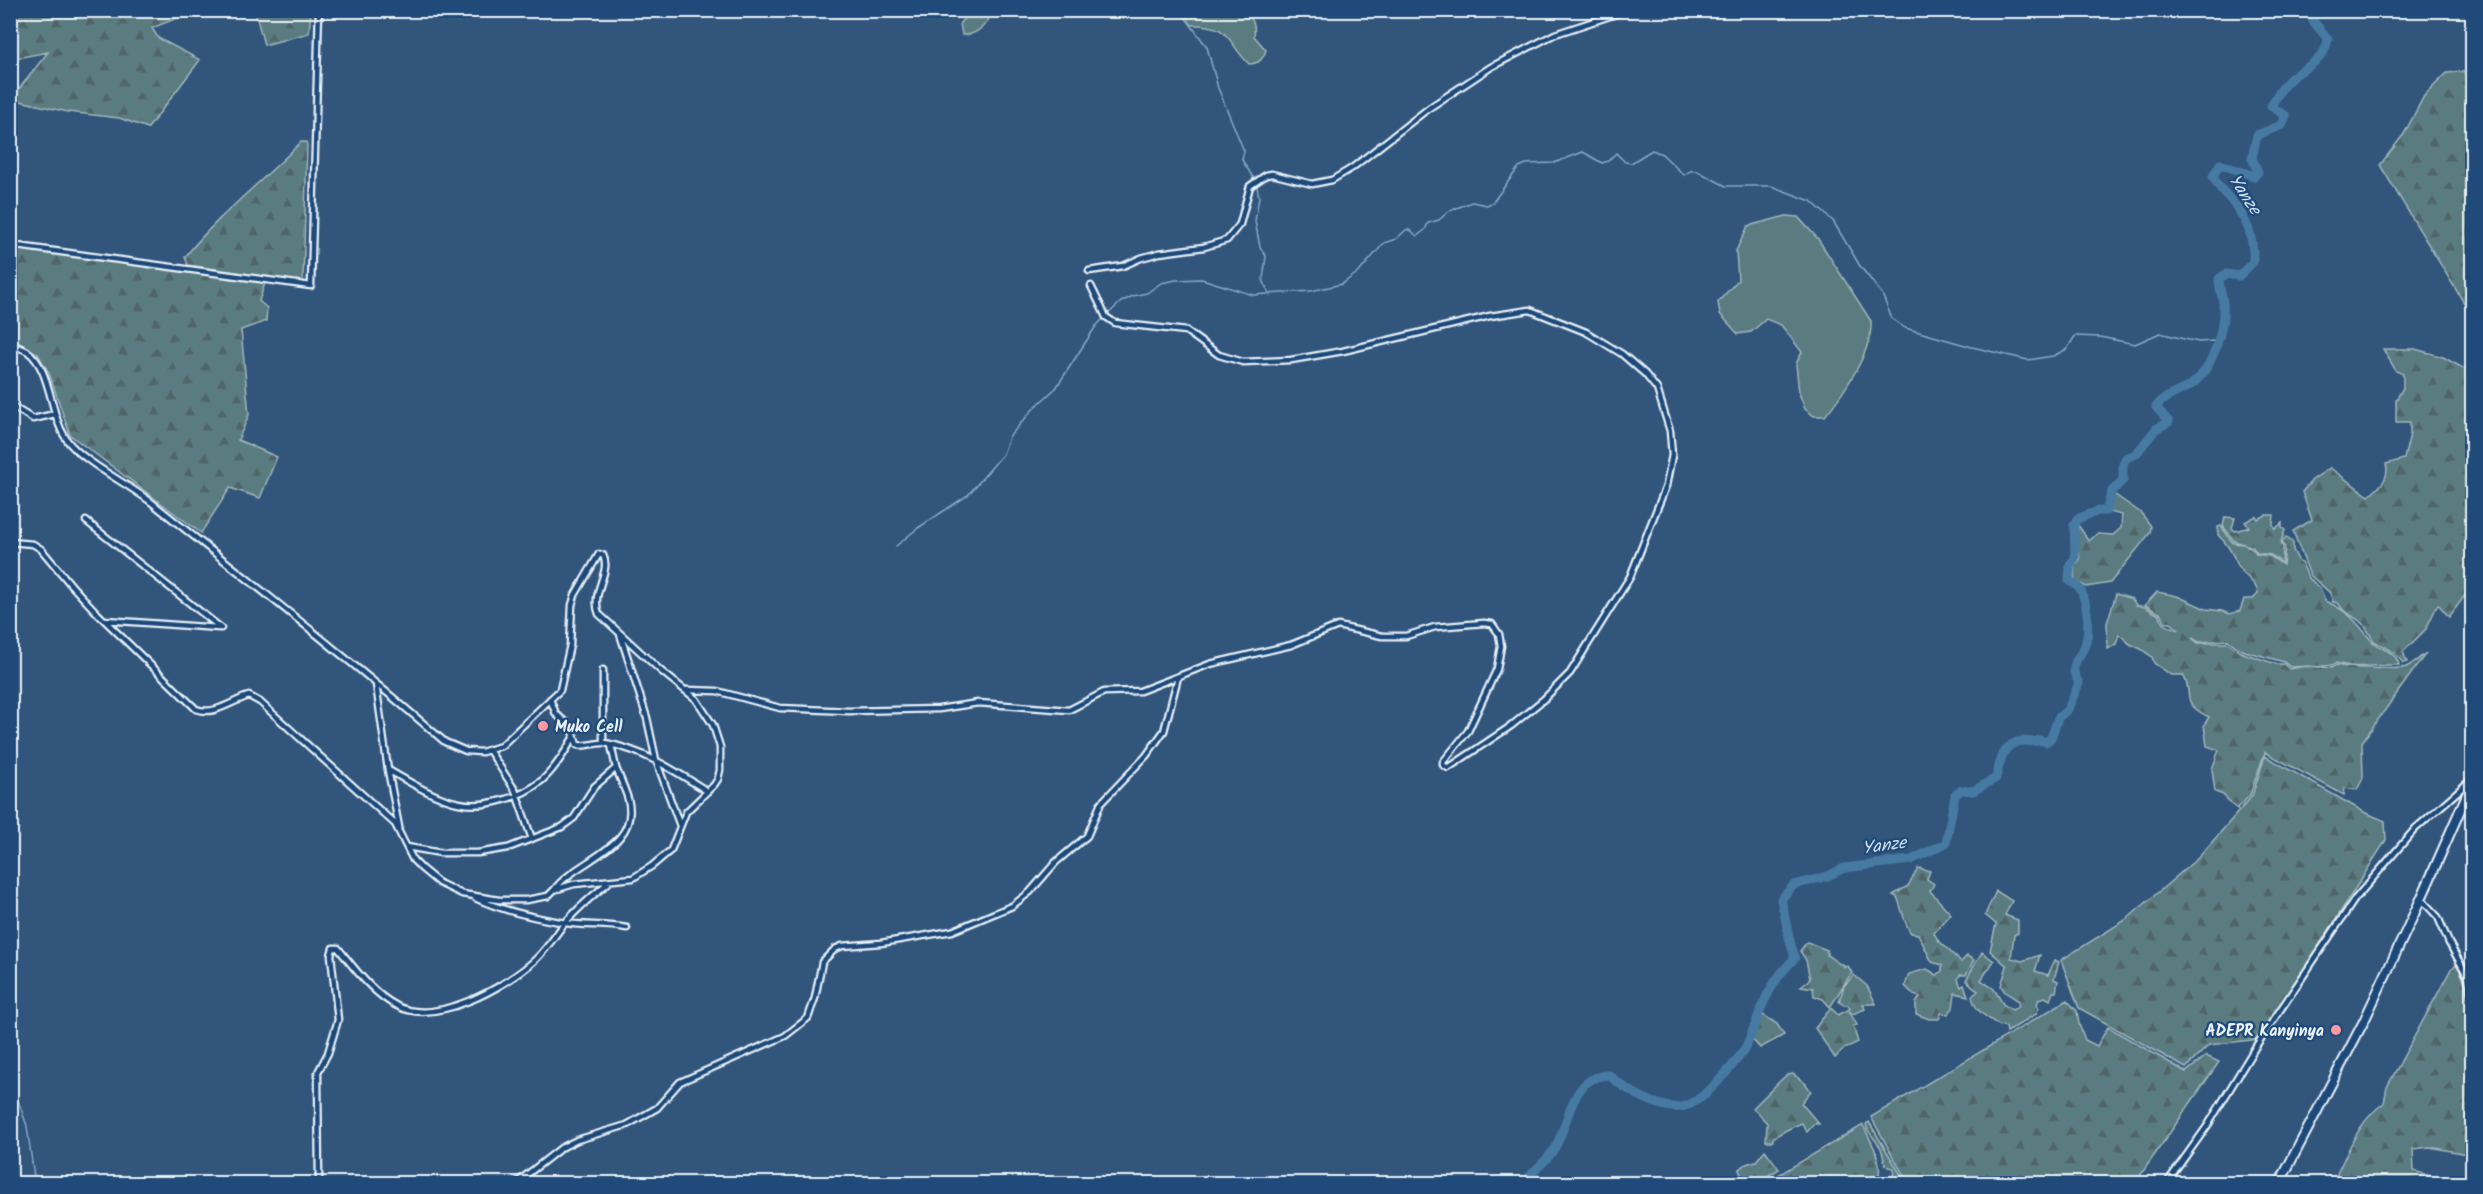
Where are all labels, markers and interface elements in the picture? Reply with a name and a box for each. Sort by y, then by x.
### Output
water label: Yanze [2219,168,2269,223]
place label: Muko Cell [555,715,623,740]
marker: Muko Cell [536,719,550,733]
water label: Yanze [1860,829,1910,864]
place label: ADEPR Kanyinya [2205,1019,2324,1044]
marker: ADEPR Kanyinya [2329,1023,2343,1037]

